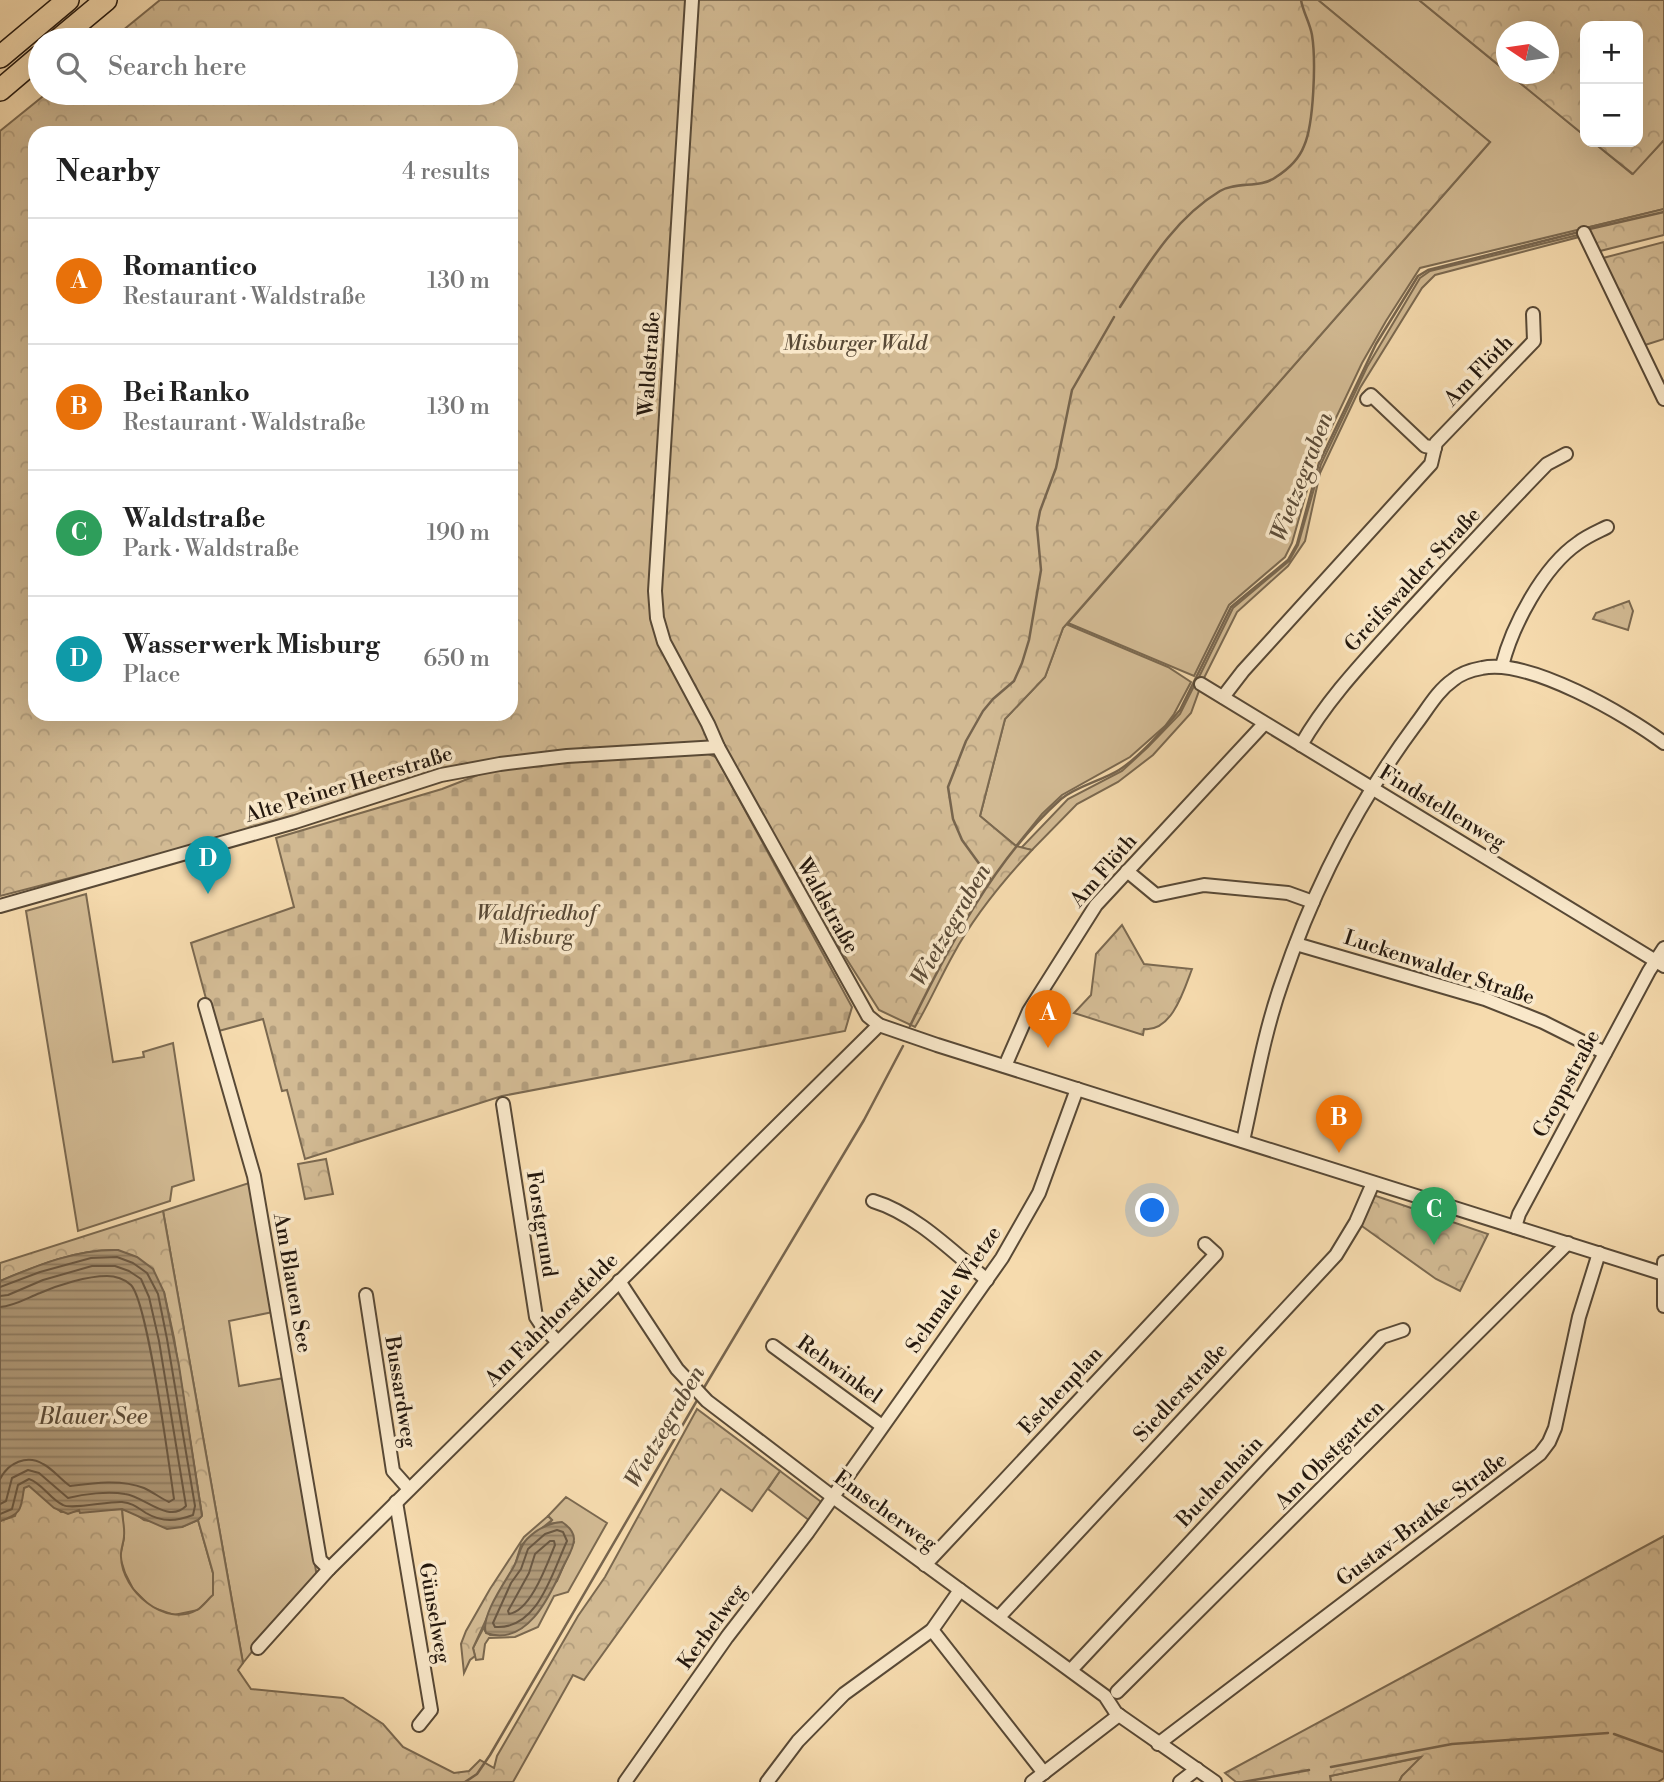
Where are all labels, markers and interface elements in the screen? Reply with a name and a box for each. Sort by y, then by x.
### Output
north arrow [1496,21,1559,84]
map controls [1580,21,1643,147]
button: + [1580,21,1643,84]
search box [28,28,518,105]
icon: search [52,48,90,86]
text: Search here [108,51,247,83]
button: − [1580,84,1643,147]
text: Nearby [56,153,160,191]
text: 4 results [402,158,490,186]
text: Romantico [123,251,257,283]
text: A [71,267,87,295]
text: 130 m [427,267,490,295]
text: Restaurant · Waldstraße [123,283,366,311]
street label: Waldstraße [633,311,667,418]
street label: Am Flöth [1438,330,1520,413]
park label: Misburger Wald [783,331,928,357]
text: Bei Ranko [123,377,250,409]
text: B [70,393,88,421]
text: 130 m [427,393,490,421]
water label: Wietzegraben [1265,407,1340,546]
text: Restaurant · Waldstraße [123,409,366,437]
street label: Greifswalder Straße [1339,502,1487,658]
text: Waldstraße [123,503,265,535]
text: C [71,519,87,547]
text: 190 m [427,519,490,547]
text: Park · Waldstraße [123,535,299,563]
text: Wasserwerk Misburg [123,629,380,661]
text: D [70,645,88,673]
text: 650 m [423,645,490,673]
text: Place [123,661,180,689]
street label: Alte Peiner Heerstraße [241,741,456,829]
street label: Findstellenweg [1374,760,1510,856]
street label: Am Flöth [1064,829,1143,914]
pin: D [185,836,231,894]
street label: Waldstraße [790,853,864,958]
water label: Wietzegraben [905,858,998,991]
park label: Waldfriedhof Misburg [476,901,601,951]
street label: Luckenwalder Straße [1340,925,1538,1011]
pin: A [1025,990,1071,1048]
street label: Croppstraße [1528,1026,1606,1142]
pin: B [1316,1095,1362,1153]
street label: Forstgrund [520,1169,562,1279]
pin: C [1411,1187,1457,1245]
your location [1135,1193,1169,1227]
street label: Am Blauen See [267,1210,317,1355]
street label: Schmale Wietze [901,1221,1007,1359]
street label: Am Fahrhorstfelde [479,1248,624,1393]
street label: Rehwinkel [791,1330,887,1410]
street label: Bussardweg [378,1333,422,1450]
street label: Siedlerstraße [1128,1338,1234,1448]
street label: Eschenplan [1014,1341,1109,1441]
water label: Wietzegraben [619,1360,712,1493]
street label: Am Obstgarten [1269,1395,1390,1516]
water label: Blauer See [38,1403,148,1431]
street label: Buchenhain [1170,1431,1269,1534]
street label: Gustav-Bratke-Straße [1332,1447,1512,1593]
street label: Emscherweg [828,1465,942,1557]
street label: Günselweg [412,1561,456,1665]
street label: Kerbelweg [672,1579,752,1675]

